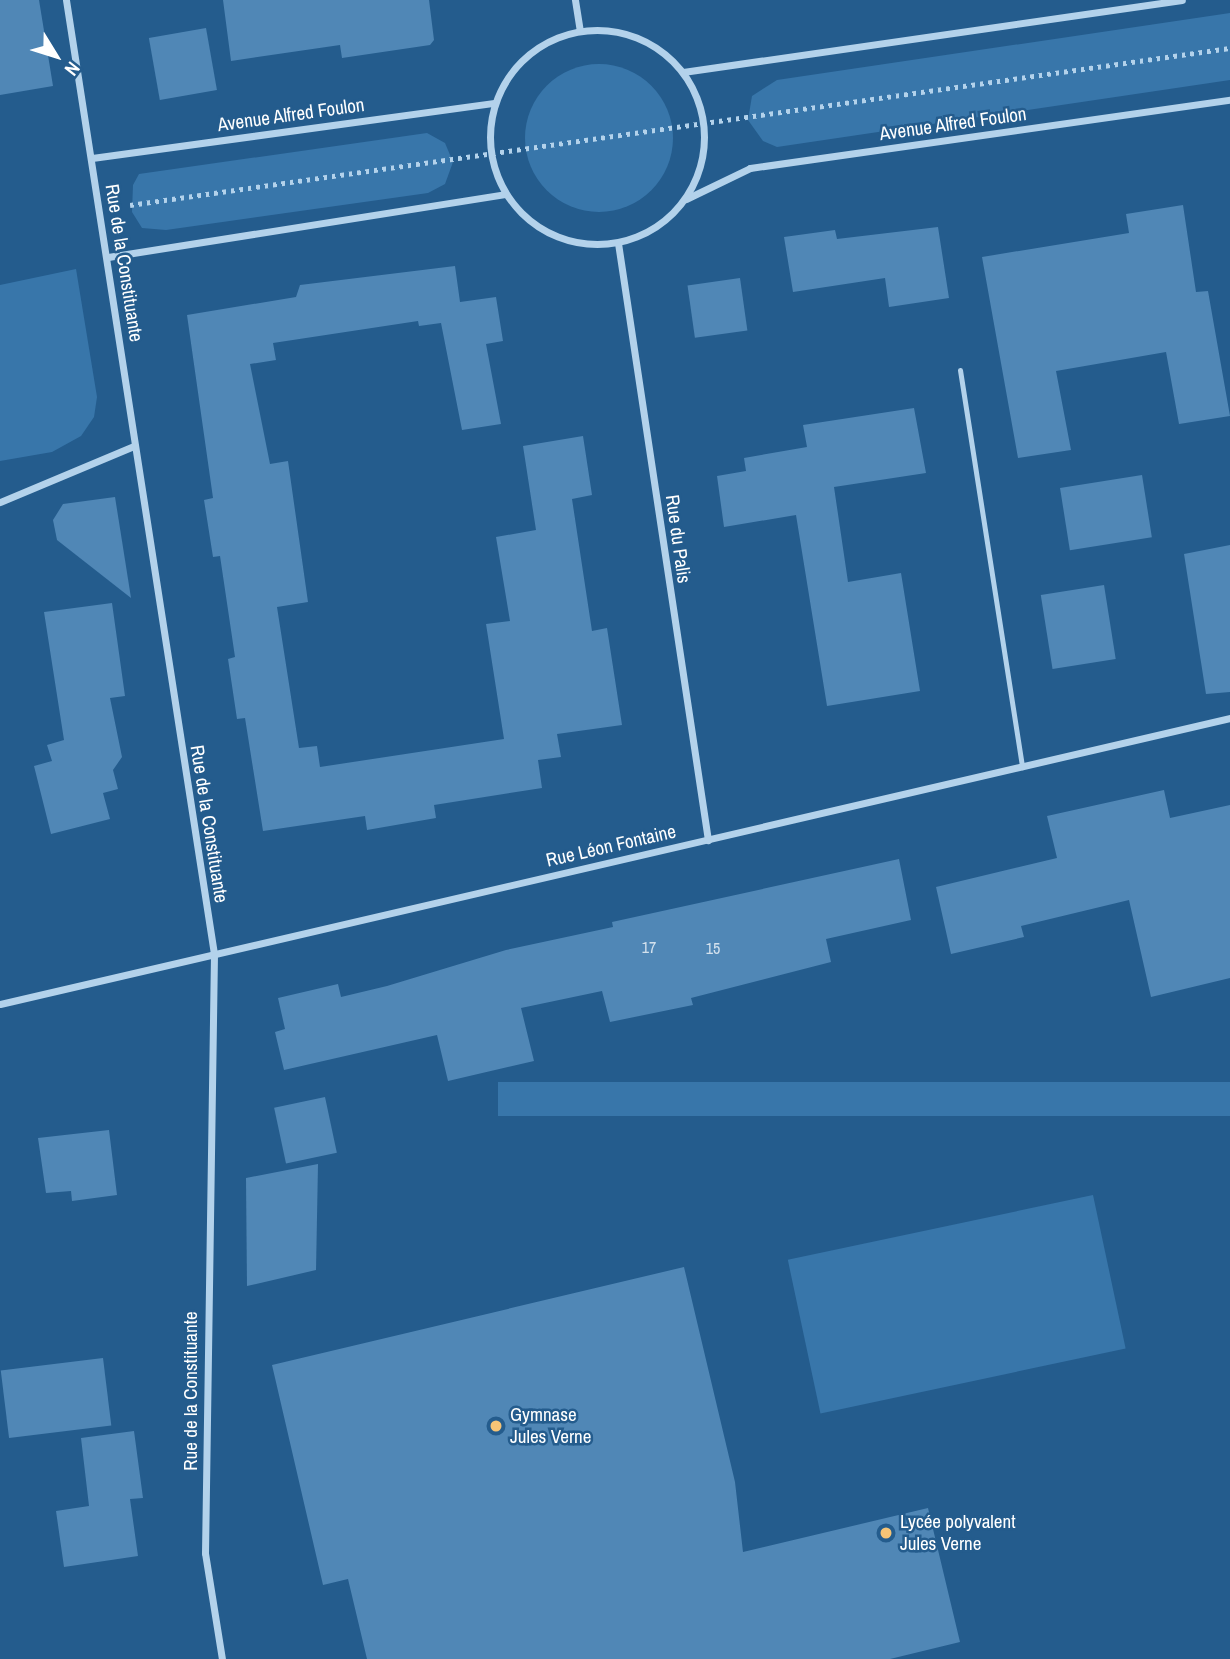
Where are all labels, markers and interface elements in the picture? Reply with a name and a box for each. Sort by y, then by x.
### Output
north arrow [21,21,91,91]
text: N [59,56,86,81]
street label: Avenue Alfred Foulon [216,93,366,137]
street label: Avenue Alfred Foulon [878,102,1028,146]
street label: Rue de la Constituante [100,183,148,343]
street label: Rue du Palis [661,493,695,585]
street label: Rue de la Constituante [185,744,233,904]
street label: Rue Léon Fontaine [544,820,678,872]
house number: 17 [642,937,656,957]
house number: 15 [706,938,720,958]
street label: Rue de la Constituante [180,1311,202,1471]
place label: Gymnase Jules Verne [510,1404,591,1448]
marker: Gymnase Jules Verne [488,1418,504,1434]
place label: Lycée polyvalent Jules Verne [900,1511,1015,1555]
marker: Lycée polyvalent Jules Verne [878,1525,894,1541]

